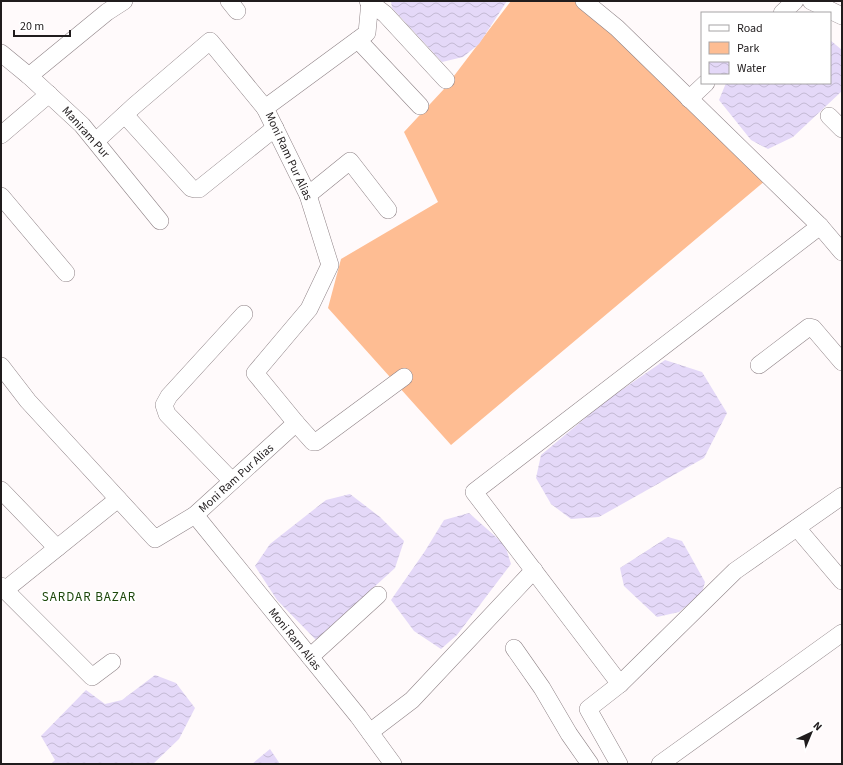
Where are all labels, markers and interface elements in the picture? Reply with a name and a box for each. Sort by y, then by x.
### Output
scale bar [14,12,70,38]
legend [701,12,831,84]
text: 20 m [20,18,44,35]
text: Road [737,20,763,37]
text: Park [737,40,759,57]
text: Water [737,60,767,77]
street label: Maniram Pur [58,103,114,162]
street label: Moni Ram Pur Alias [261,109,316,203]
street label: Moni Ram Pur Alias [195,440,278,517]
district label: SARDAR BAZAR [42,588,136,606]
street label: Moni Ram Alias [264,604,325,674]
north arrow [791,713,831,753]
text: N [810,718,825,734]

